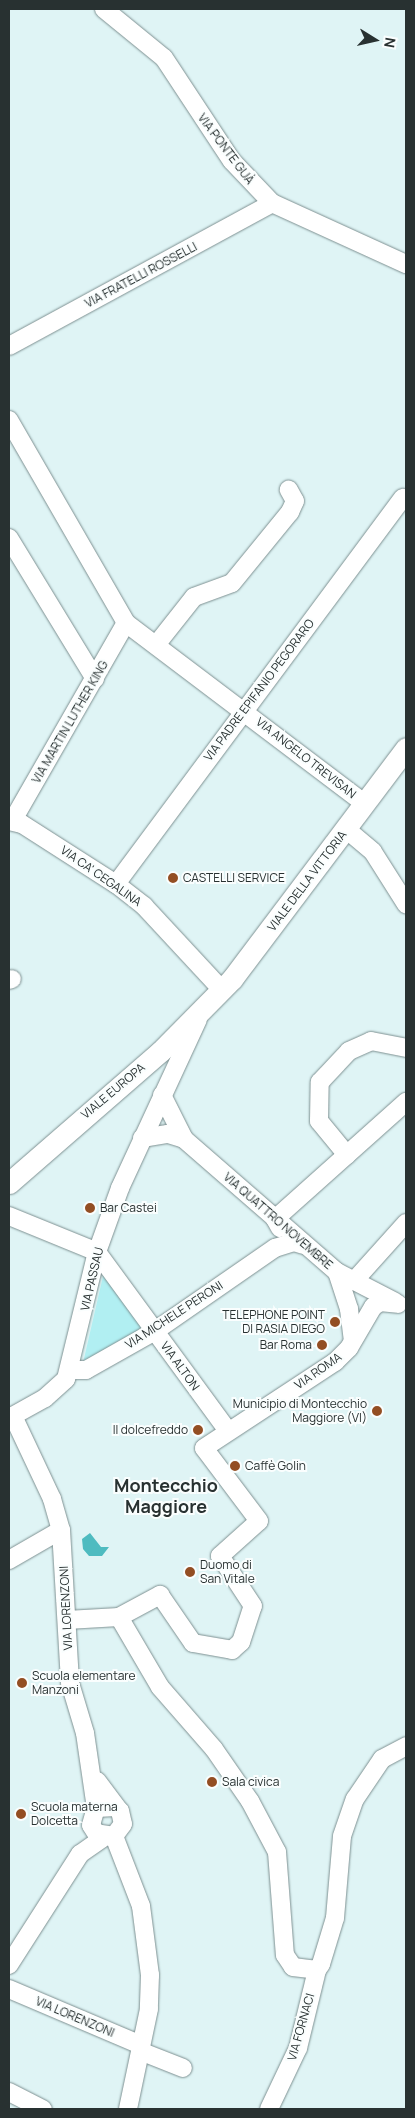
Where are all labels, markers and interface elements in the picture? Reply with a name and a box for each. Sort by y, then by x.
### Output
north arrow [350,15,400,65]
text: N [380,36,400,49]
street label: VIA PONTE GUÀ [195,111,257,187]
street label: VIA FRATELLI ROSSELLI [82,239,200,311]
street label: VIA PADRE EPIFANIO PEGORARO [201,616,317,764]
street label: VIA MARTIN LUTHER KING [29,658,111,786]
street label: VIA ANGELO TREVISAN [253,714,359,802]
street label: VIALE DELLA VITTORIA [265,828,349,934]
street label: VIA CA' CEGALINA [58,843,144,909]
place label: CASTELLI SERVICE [183,871,285,885]
marker: CASTELLI SERVICE [167,872,179,884]
street label: VIALE EUROPA [78,1060,148,1122]
street label: VIA QUATTRO NOVEMBRE [221,1170,335,1272]
place label: Bar Castei [100,1201,157,1215]
marker: Bar Castei [84,1202,96,1214]
street label: VIA PASSAU [78,1246,106,1312]
street label: VIA MICHELE PERONI [123,1278,225,1352]
place label: TELEPHONE POINT DI RASIA DIEGO [222,1308,325,1336]
marker: TELEPHONE POINT DI RASIA DIEGO [329,1316,341,1328]
place label: Bar Roma [260,1338,312,1352]
street label: VIA ALTON [158,1339,202,1393]
marker: Bar Roma [316,1339,328,1351]
street label: VIA ROMA [292,1350,344,1392]
place label: Municipio di Montecchio Maggiore (VI) [233,1397,367,1425]
marker: Municipio di Montecchio Maggiore (VI) [371,1405,383,1417]
place label: Il dolcefreddo [113,1423,188,1437]
marker: Il dolcefreddo [192,1424,204,1436]
place label: Caffè Golin [245,1459,306,1473]
marker: Caffè Golin [229,1460,241,1472]
district label: Montecchio Maggiore [114,1475,218,1518]
place label: Duomo di San Vitale [200,1558,255,1586]
street label: VIA LORENZONI [57,1566,75,1650]
marker: Duomo di San Vitale [184,1566,196,1578]
place label: Scuola elementare Manzoni [32,1669,136,1697]
marker: Scuola elementare Manzoni [16,1677,28,1689]
place label: Sala civica [222,1775,279,1789]
marker: Sala civica [206,1776,218,1788]
place label: Scuola materna Dolcetta [31,1800,118,1828]
marker: Scuola materna Dolcetta [15,1808,27,1820]
street label: VIA FORNACI [285,1992,317,2062]
street label: VIA LORENZONI [33,1994,117,2040]

